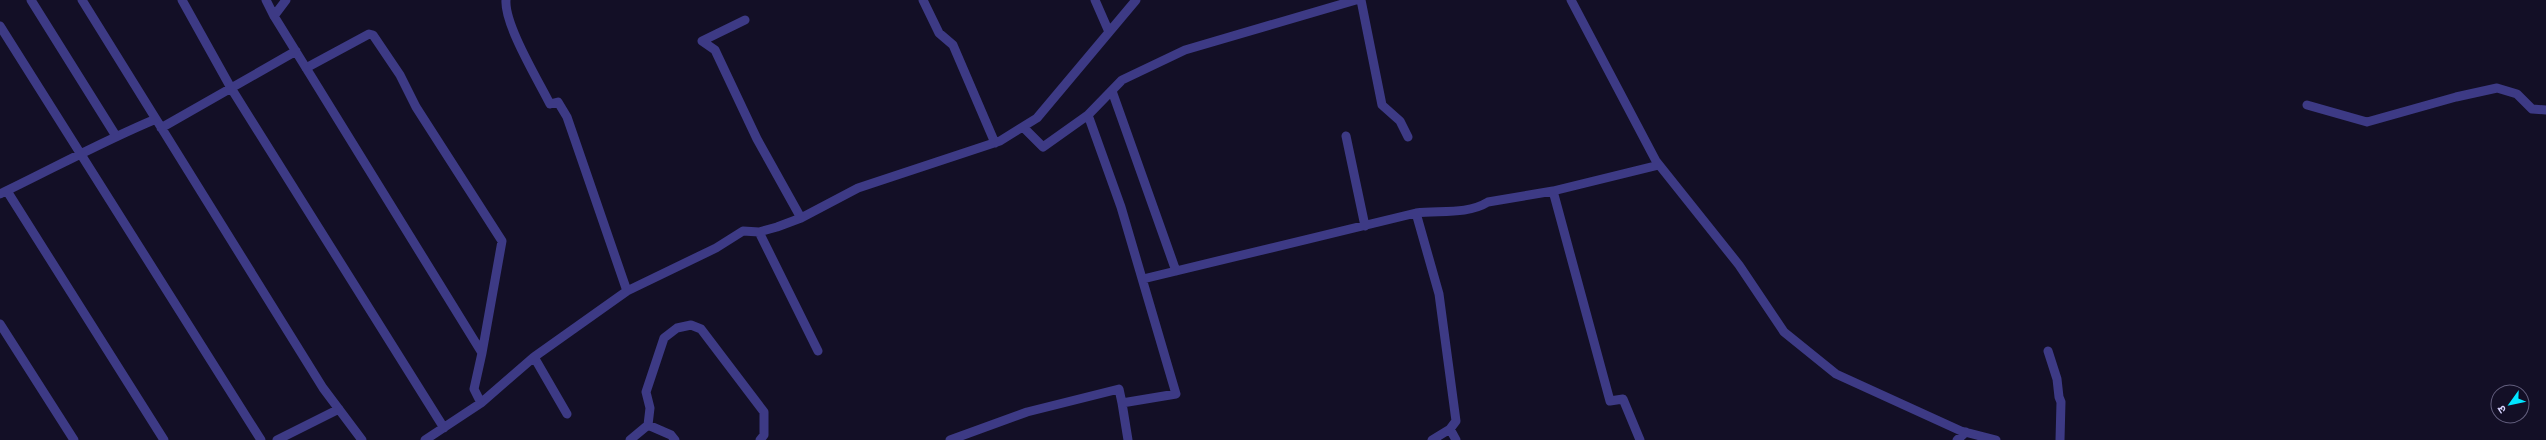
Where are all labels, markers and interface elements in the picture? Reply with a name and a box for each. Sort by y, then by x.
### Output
north arrow [2490,384,2530,424]
text: उ [2494,402,2509,416]

